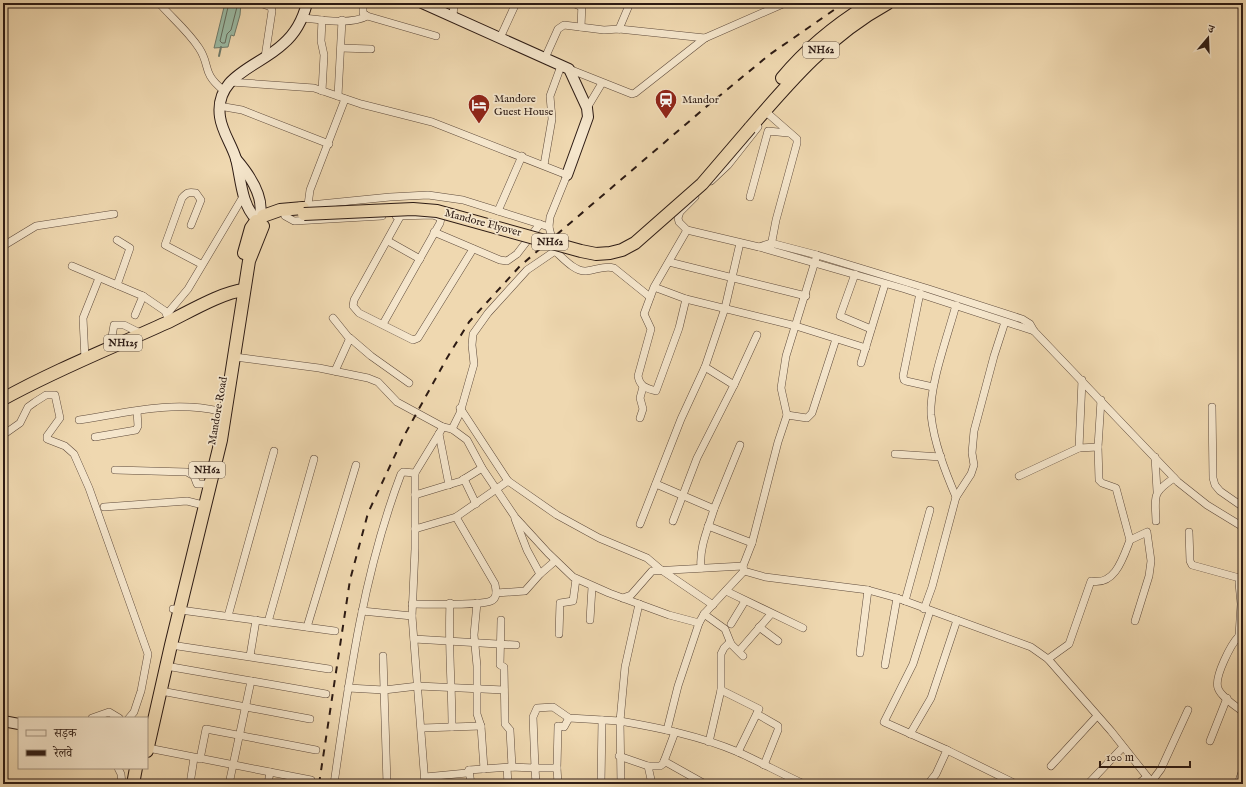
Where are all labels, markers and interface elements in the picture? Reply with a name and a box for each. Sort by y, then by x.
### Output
north arrow [1188,18,1228,58]
text: उ [1205,22,1217,37]
road number: NH62 [803,42,839,58]
station icon: Mandor [653,87,679,120]
hotel icon: Mandore Guest House [466,92,492,125]
place label: Mandore Guest House [494,92,553,119]
place label: Mandor [682,93,719,107]
street label: Mandore Flyover [443,206,523,240]
road number: NH62 [532,234,568,250]
road number: NH125 [104,335,142,351]
street label: Mandore Road [205,376,231,446]
road number: NH62 [189,462,225,478]
legend [18,717,148,769]
text: सड़क [53,726,78,741]
scale bar [1100,743,1190,769]
text: रेलवे [52,745,73,761]
text: 100 m [1106,750,1134,765]

